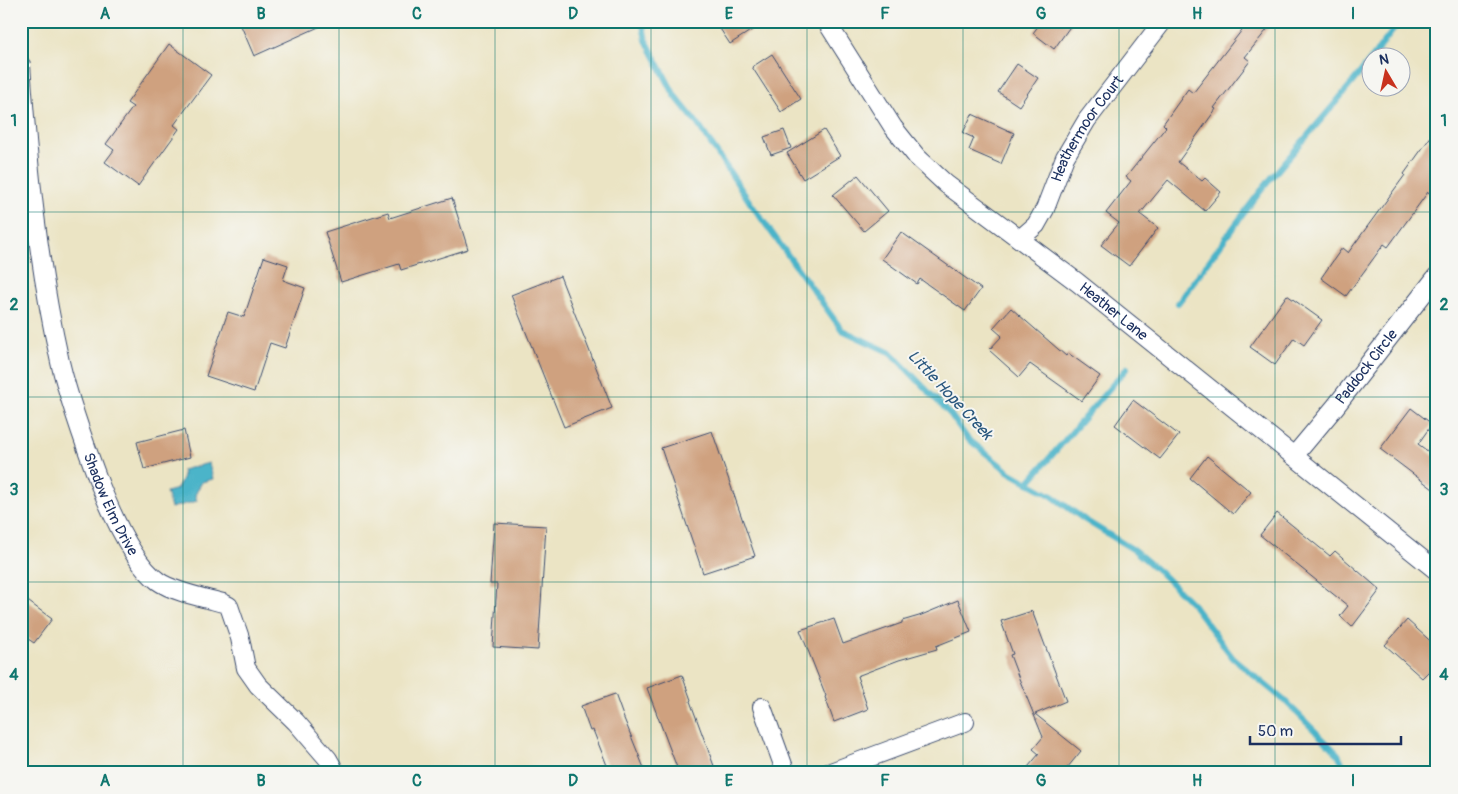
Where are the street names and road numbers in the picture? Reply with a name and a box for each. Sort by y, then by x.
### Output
street label: Heathermoor Court [1047,71,1128,185]
street label: Heather Lane [1075,278,1152,345]
street label: Paddock Circle [1331,325,1402,408]
street label: Shadow Elm Drive [79,450,143,560]

